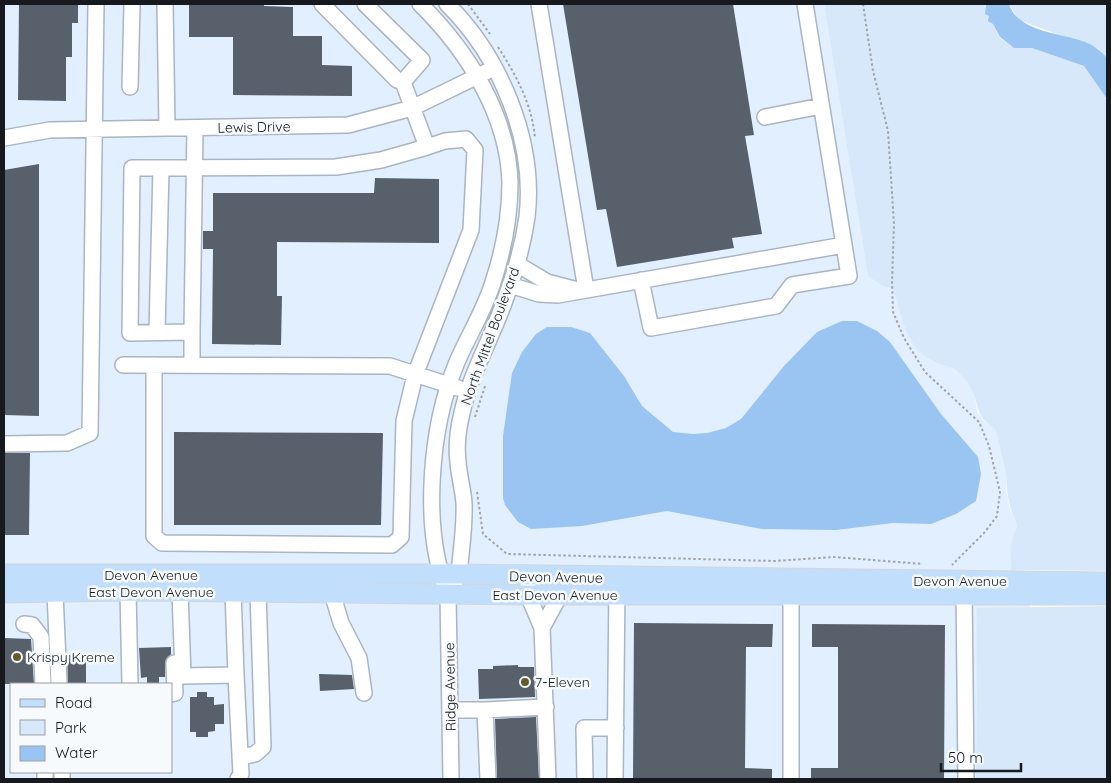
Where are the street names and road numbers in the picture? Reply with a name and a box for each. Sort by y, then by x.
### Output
street label: Lewis Drive [217,117,291,137]
street label: North Mittel Boulevard [457,265,523,407]
street label: Devon Avenue [104,566,198,584]
street label: Devon Avenue [509,567,603,587]
street label: Devon Avenue [913,572,1007,590]
street label: East Devon Avenue [88,583,214,601]
street label: East Devon Avenue [492,586,618,604]
street label: Ridge Avenue [440,642,460,732]

